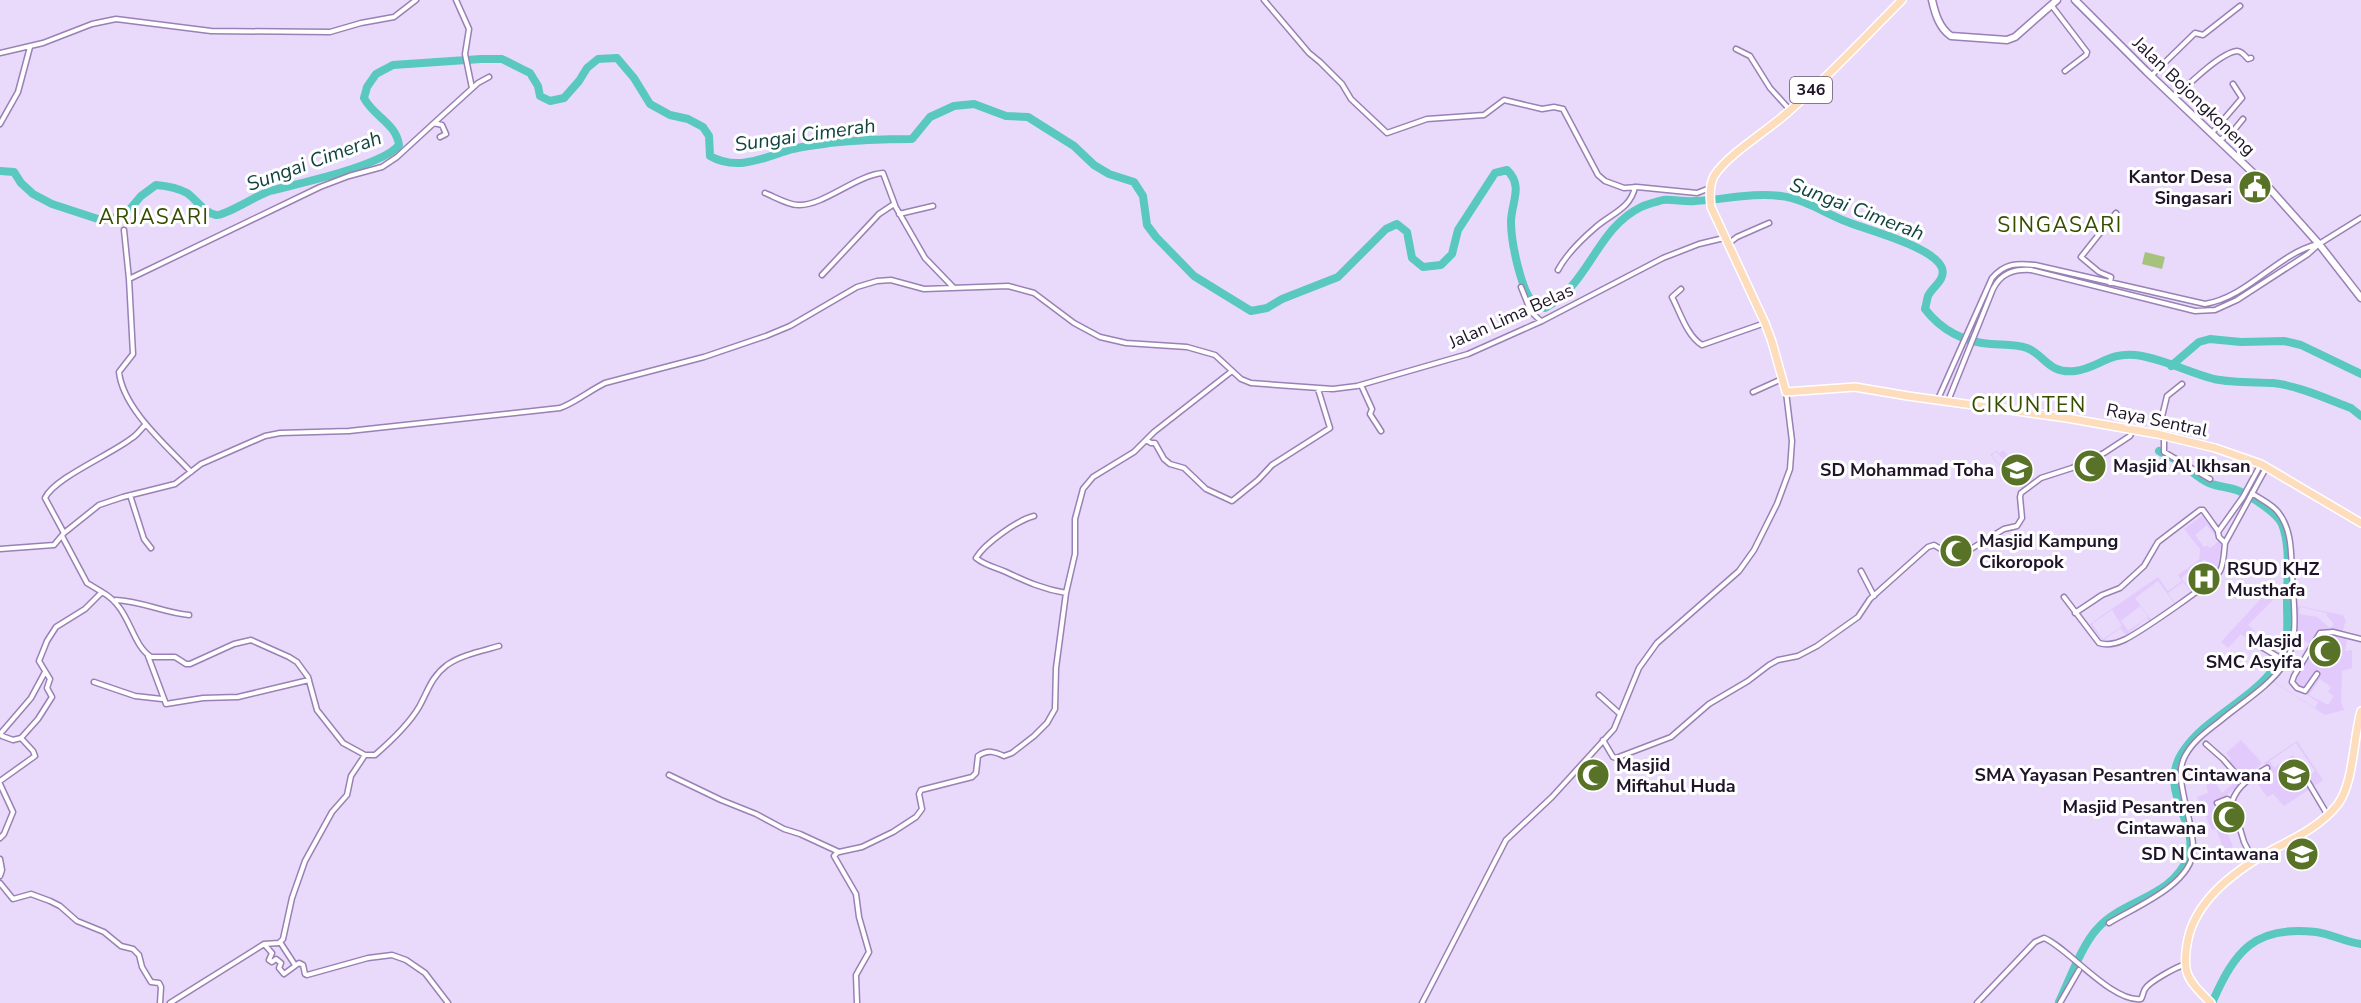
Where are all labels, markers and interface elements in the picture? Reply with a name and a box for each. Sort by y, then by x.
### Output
street label: Jalan Bojongkoneng [2127,31,2260,161]
road number: 346 [1790,77,1832,103]
water label: Sungai Cimerah [733,112,877,158]
water label: Sungai Cimerah [243,124,385,198]
place label: Kantor Desa Singasari [2128,165,2232,210]
public building icon: Kantor Desa Singasari [2237,169,2273,205]
water label: Sungai Cimerah [1786,171,1928,247]
district label: ARJASARI [99,203,210,231]
district label: SINGASARI [1997,211,2123,239]
street label: Jalan Lima Belas [1444,278,1577,355]
district label: CIKUNTEN [1971,391,2087,419]
street label: Raya Sentral [2104,398,2211,443]
mosque icon: Masjid Al Ikhsan [2072,448,2108,484]
school or university icon: SD Mohammad Toha [1999,452,2035,488]
place label: Masjid Al Ikhsan [2113,454,2251,478]
place label: SD Mohammad Toha [1820,458,1994,482]
place label: Masjid Kampung Cikoropok [1979,529,2118,574]
mosque icon: Masjid Kampung Cikoropok [1938,533,1974,569]
place label: RSUD KHZ Musthafa [2227,557,2319,602]
hospital icon: RSUD KHZ Musthafa [2186,561,2222,597]
place label: Masjid SMC Asyifa [2206,629,2302,674]
mosque icon: Masjid SMC Asyifa [2307,633,2343,669]
place label: Masjid Miftahul Huda [1616,753,1736,798]
mosque icon: Masjid Miftahul Huda [1575,757,1611,793]
school or university icon: SMA Yayasan Pesantren Cintawana [2276,757,2312,793]
place label: SMA Yayasan Pesantren Cintawana [1975,763,2271,787]
place label: Masjid Pesantren Cintawana [2063,795,2206,840]
mosque icon: Masjid Pesantren Cintawana [2211,799,2247,835]
school or university icon: SD N Cintawana [2284,836,2320,872]
place label: SD N Cintawana [2141,842,2279,866]

